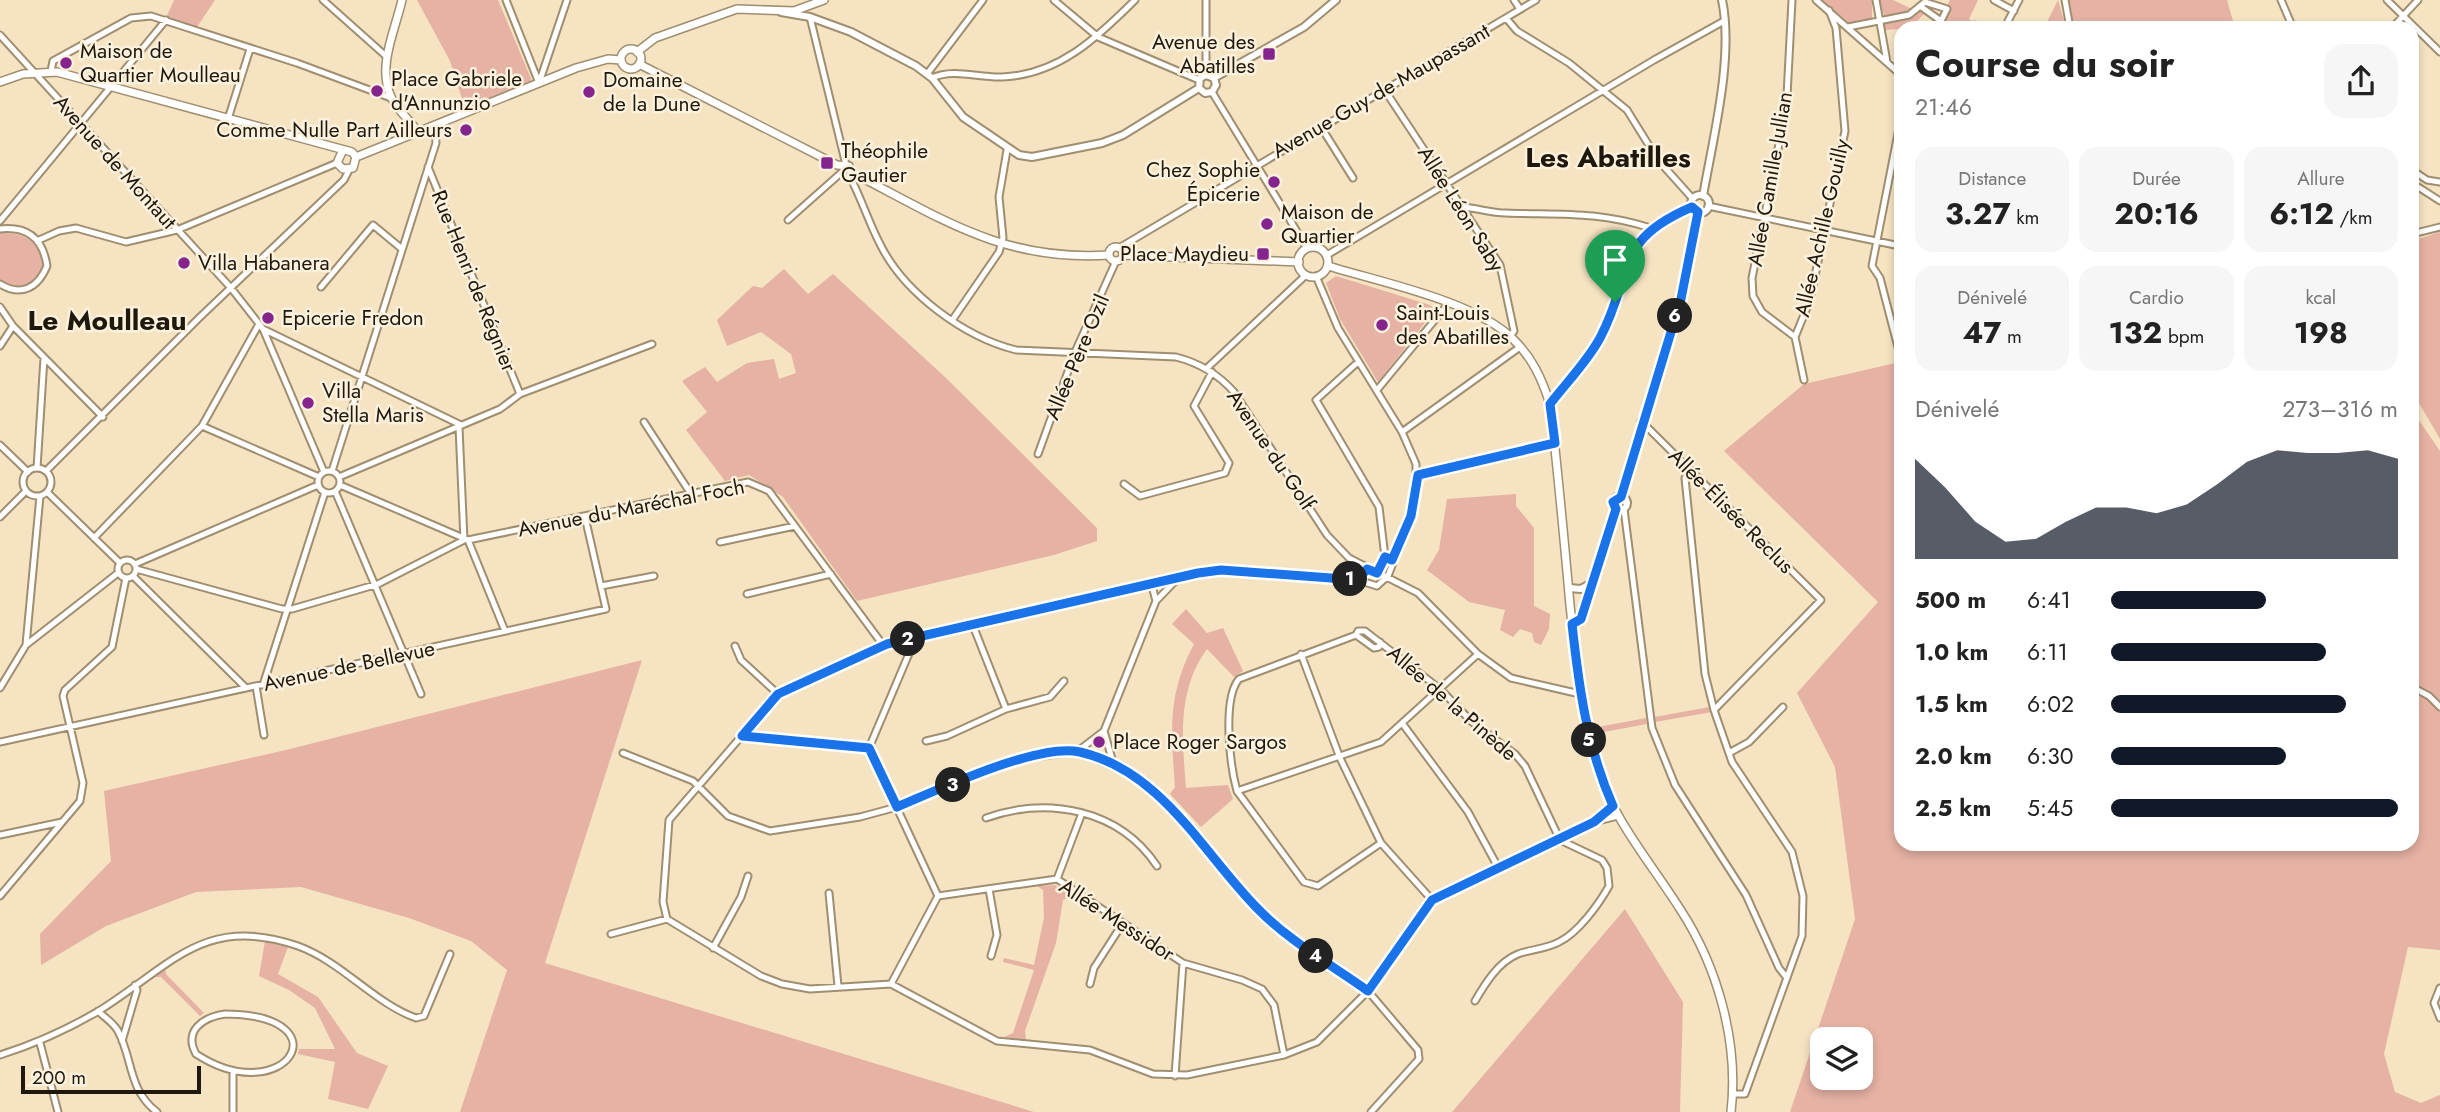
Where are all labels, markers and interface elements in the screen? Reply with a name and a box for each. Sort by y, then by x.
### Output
street label: Avenue Guy de Maupassant [1267,16,1495,166]
place label: Avenue des Abatilles [1152,27,1255,81]
place label: Maison de Quartier Moulleau [80,36,241,90]
text: Course du soir [1915,36,2175,91]
button: share [2324,44,2398,118]
marker: Avenue des Abatilles [1261,46,1277,62]
marker: Maison de Quartier Moulleau [58,55,74,71]
place label: Place Gabriele d'Annunzio [391,64,522,118]
place label: Domaine de la Dune [603,65,701,119]
marker: Place Gabriele d'Annunzio [369,83,385,99]
marker: Domaine de la Dune [581,84,597,100]
street label: Avenue de Montaut [46,88,184,236]
street label: Allée Camille Jullian [1740,89,1800,269]
text: 21:46 [1915,90,1972,124]
place label: Comme Nulle Part Ailleurs [216,115,452,145]
marker: Comme Nulle Part Ailleurs [458,122,474,138]
street label: Allée Achille Gouilly [1787,135,1857,320]
place label: Théophile Gautier [841,136,928,190]
district label: Les Abatilles [1525,137,1691,178]
street label: Allée Léon Saby [1410,140,1512,278]
marker: Théophile Gautier [819,155,835,171]
place label: Chez Sophie Épicerie [1146,155,1260,209]
text: Distance [1958,165,2026,192]
text: Durée [2132,165,2181,192]
text: Allure [2297,165,2344,192]
marker: Chez Sophie Épicerie [1266,174,1282,190]
street label: Rue Henri de Régnier [424,186,525,377]
text: 3.27 [1945,192,2011,235]
text: 20:16 [2114,192,2199,235]
text: 6:12 [2269,192,2334,235]
place label: Maison de Quartier [1281,197,1374,251]
text: km [2011,204,2039,231]
text: /km [2334,204,2373,231]
marker: Maison de Quartier [1259,216,1275,232]
pin [1585,230,1645,302]
place label: Place Maydieu [1120,239,1249,269]
icon: arrive [1596,241,1634,279]
marker: Place Maydieu [1255,246,1271,262]
place label: Villa Habanera [198,248,330,278]
marker: Villa Habanera [176,255,192,271]
text: Dénivelé [1957,284,2027,311]
text: Cardio [2129,284,2184,311]
text: kcal [2305,284,2336,311]
street label: Allée Père Ozil [1037,290,1117,424]
place label: Saint-Louis des Abatilles [1396,298,1509,352]
pin: 6 [1658,298,1692,334]
district label: Le Moulleau [27,300,187,341]
text: 6 [1668,302,1681,329]
place label: Epicerie Fredon [282,303,424,333]
marker: Epicerie Fredon [260,310,276,326]
text: 47 [1962,311,2001,354]
text: 132 [2109,311,2162,354]
text: 198 [2294,311,2348,354]
marker: Saint-Louis des Abatilles [1374,317,1390,333]
text: m [2001,323,2022,350]
text: bpm [2162,323,2204,350]
place label: Villa Stella Maris [322,376,424,430]
street label: Avenue du Golf [1220,384,1323,517]
text: Dénivelé [1915,392,1999,426]
text: 273–316 m [2282,392,2398,426]
marker: Villa Stella Maris [300,395,316,411]
street label: Allée Élisée Reclus [1661,441,1801,581]
street label: Avenue du Maréchal Foch [515,471,747,545]
pin: 1 [1332,562,1368,596]
text: 1 [1345,565,1354,592]
text: 500 m [1915,583,1986,617]
text: 6:41 [2027,583,2071,617]
pin: 2 [890,622,926,656]
text: 2 [901,625,914,652]
street label: Avenue de Bellevue [260,633,438,699]
text: 1.0 km [1915,635,1988,669]
text: 6:11 [2027,635,2068,669]
street label: Allée de la Pinède [1381,638,1524,768]
text: 1.5 km [1915,687,1988,721]
text: 6:02 [2027,687,2074,721]
pin: 5 [1572,722,1606,758]
text: 5 [1582,726,1595,753]
place label: Place Roger Sargos [1113,727,1287,757]
marker: Place Roger Sargos [1091,734,1107,750]
text: 2.0 km [1915,739,1992,773]
text: 6:30 [2027,739,2074,773]
pin: 3 [936,768,970,802]
text: 3 [947,771,958,798]
text: 2.5 km [1915,791,1991,825]
text: 5:45 [2027,791,2073,825]
street label: Allée Messidor [1053,871,1181,969]
pin: 4 [1298,939,1334,974]
text: 4 [1309,942,1322,969]
map controls [1810,1027,1873,1090]
button: layers [1810,1027,1873,1090]
scale bar [21,1063,201,1095]
text: 200 m [32,1064,86,1091]

